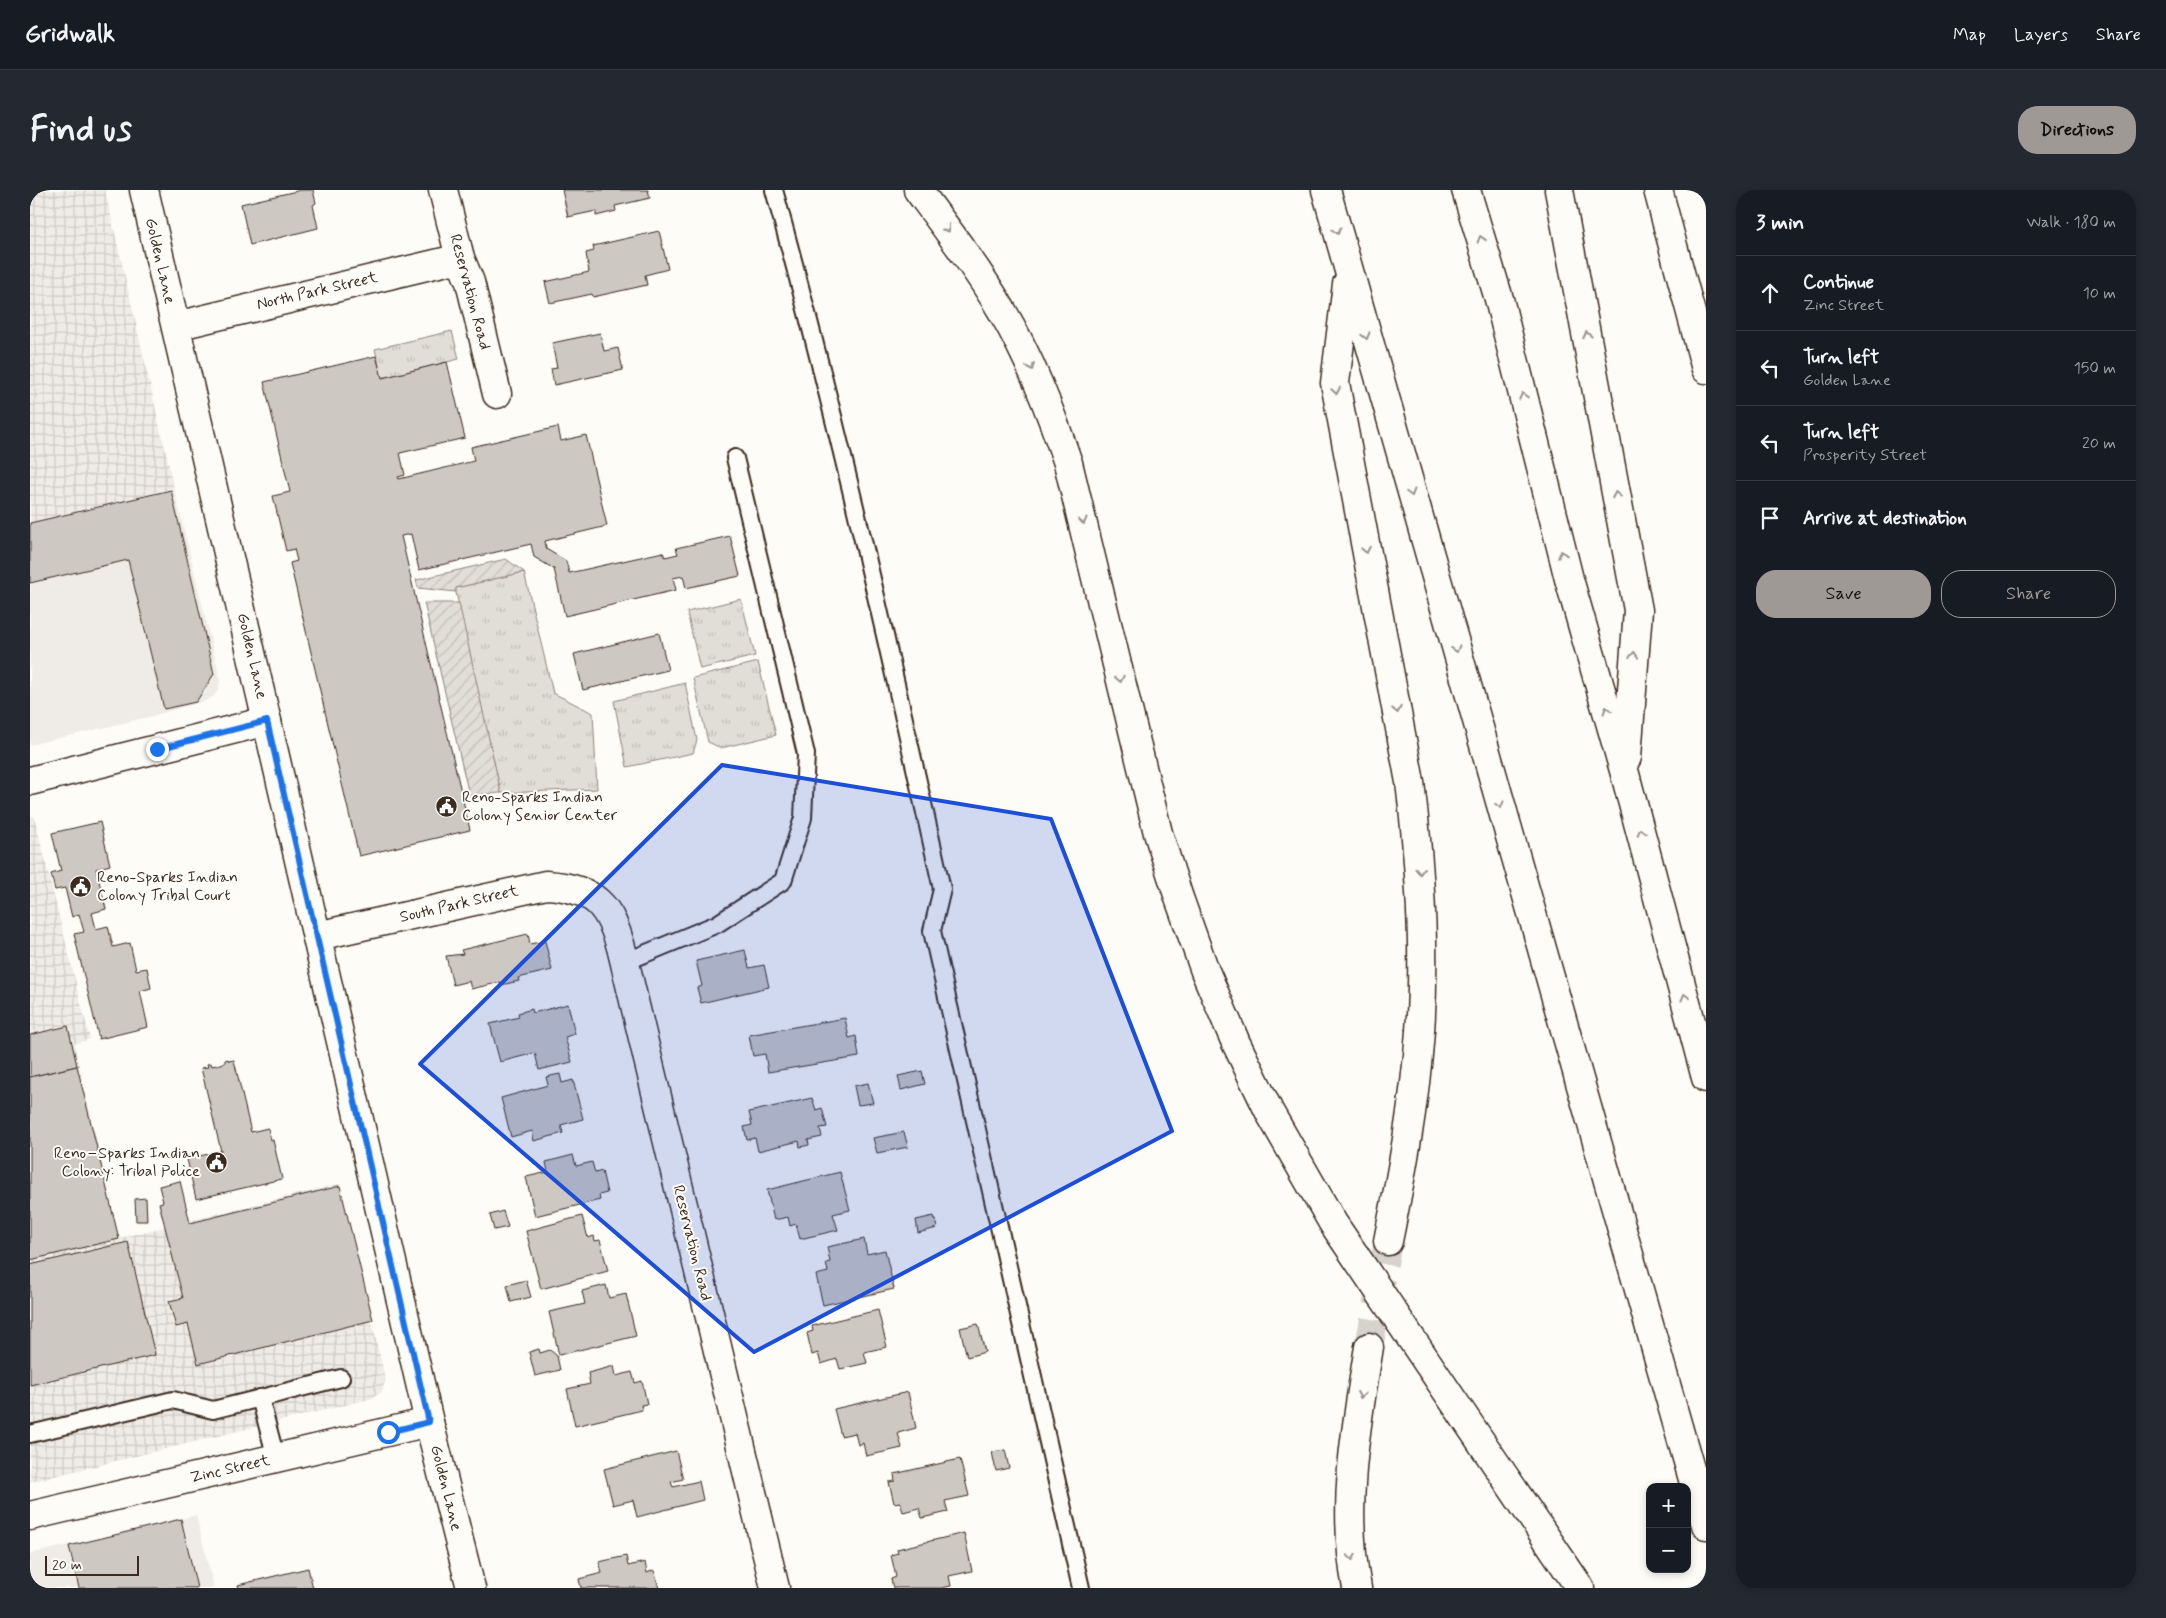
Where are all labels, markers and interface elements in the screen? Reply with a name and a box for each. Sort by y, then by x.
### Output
text: Gridwalk [25,19,115,50]
text: Map [1953,23,1986,47]
text: Layers [2014,23,2068,47]
text: Share [2096,23,2141,47]
button: Directions [2018,106,2136,154]
text: Find us [30,107,132,153]
text: 3 min [1756,209,1804,237]
text: Walk · 180 m [2027,212,2116,233]
street label: Golden Lane [140,216,180,306]
one-way arrow [941,223,950,233]
one-way arrow [1331,227,1342,236]
street label: Reservation Road [444,232,496,352]
one-way arrow [1476,236,1486,244]
street label: North Park Street [255,267,380,315]
text: Continue [1803,270,1874,295]
icon: ahead [1756,279,1784,307]
text: 10 m [2083,283,2116,304]
text: Zinc Street [1803,295,1884,316]
one-way arrow [1582,331,1592,340]
one-way arrow [1361,332,1371,340]
text: Turn left [1803,345,1879,370]
icon: left [1756,354,1784,382]
text: 150 m [2074,358,2116,379]
one-way arrow [1025,362,1036,371]
text: Golden Lane [1803,370,1891,391]
one-way arrow [1331,386,1341,395]
one-way arrow [1518,392,1529,401]
text: Turn left [1803,420,1879,445]
icon: left [1756,429,1784,457]
text: 20 m [2082,433,2116,454]
text: Prosperity Street [1803,445,1927,466]
one-way arrow [1405,488,1415,496]
one-way arrow [1612,491,1622,499]
icon: arrive [1756,504,1784,532]
text: Arrive at destination [1803,506,1967,531]
one-way arrow [1077,517,1088,526]
one-way arrow [1361,546,1371,555]
one-way arrow [1558,550,1568,558]
button: Save [1756,570,1931,618]
button: Share [1941,570,2116,618]
street label: Golden Lane [232,611,272,701]
one-way arrow [1450,644,1460,653]
one-way arrow [1629,651,1640,659]
one-way arrow [1114,675,1125,684]
one-way arrow [1391,706,1401,714]
one-way arrow [1602,707,1612,715]
route end [146,738,169,761]
place label: Reno-Sparks Indian Colony Senior Center [462,787,617,826]
public building icon: Reno-Sparks Indian Colony Senior Center [434,794,458,818]
one-way arrow [1495,801,1505,809]
one-way arrow [1636,828,1646,836]
place label: Reno-Sparks Indian Colony Tribal Court [97,867,238,906]
one-way arrow [1414,867,1425,875]
public building icon: Reno-Sparks Indian Colony Tribal Court [69,874,93,898]
street label: South Park Street [398,880,521,928]
one-way arrow [1680,993,1690,1001]
place label: Reno–Sparks Indian Colony: Tribal Police [54,1143,200,1182]
public building icon: Reno–Sparks Indian Colony: Tribal Police [204,1150,228,1174]
street label: Reservation Road [667,1183,717,1303]
one-way arrow [1357,1391,1367,1399]
route start [377,1421,400,1444]
street label: Golden Lane [425,1443,467,1533]
street label: Zinc Street [188,1450,272,1488]
map controls [1646,1483,1691,1573]
button: + [1646,1483,1691,1528]
button: − [1646,1528,1691,1573]
scale bar [45,1553,139,1576]
one-way arrow [1346,1553,1357,1561]
text: 20 m [52,1556,82,1574]

